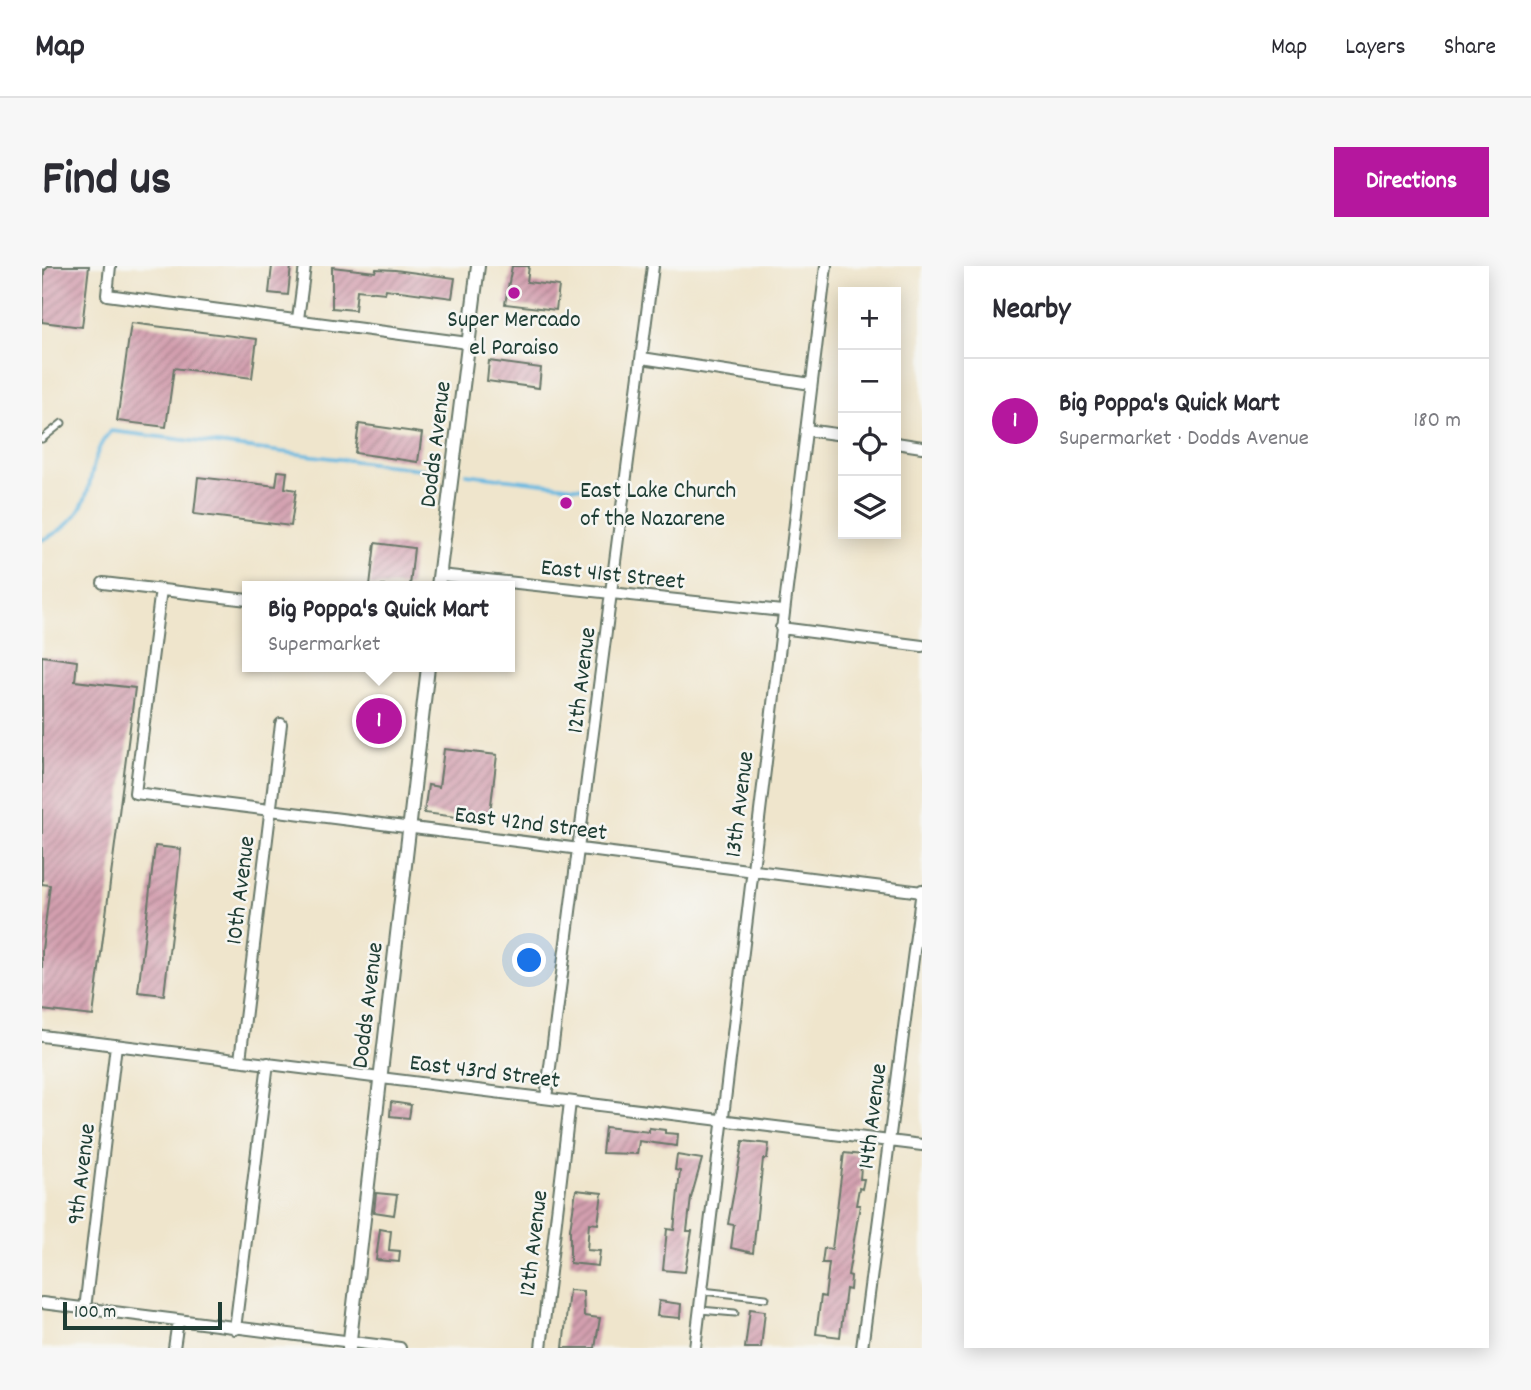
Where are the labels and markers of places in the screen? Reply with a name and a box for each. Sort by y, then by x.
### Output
marker: Super Mercado el Paraiso [506,285,522,301]
place label: Super Mercado el Paraiso [447,304,581,366]
place label: East Lake Church of the Nazarene [580,475,736,537]
marker: East Lake Church of the Nazarene [558,495,574,511]
pin: 1 [356,695,402,747]

